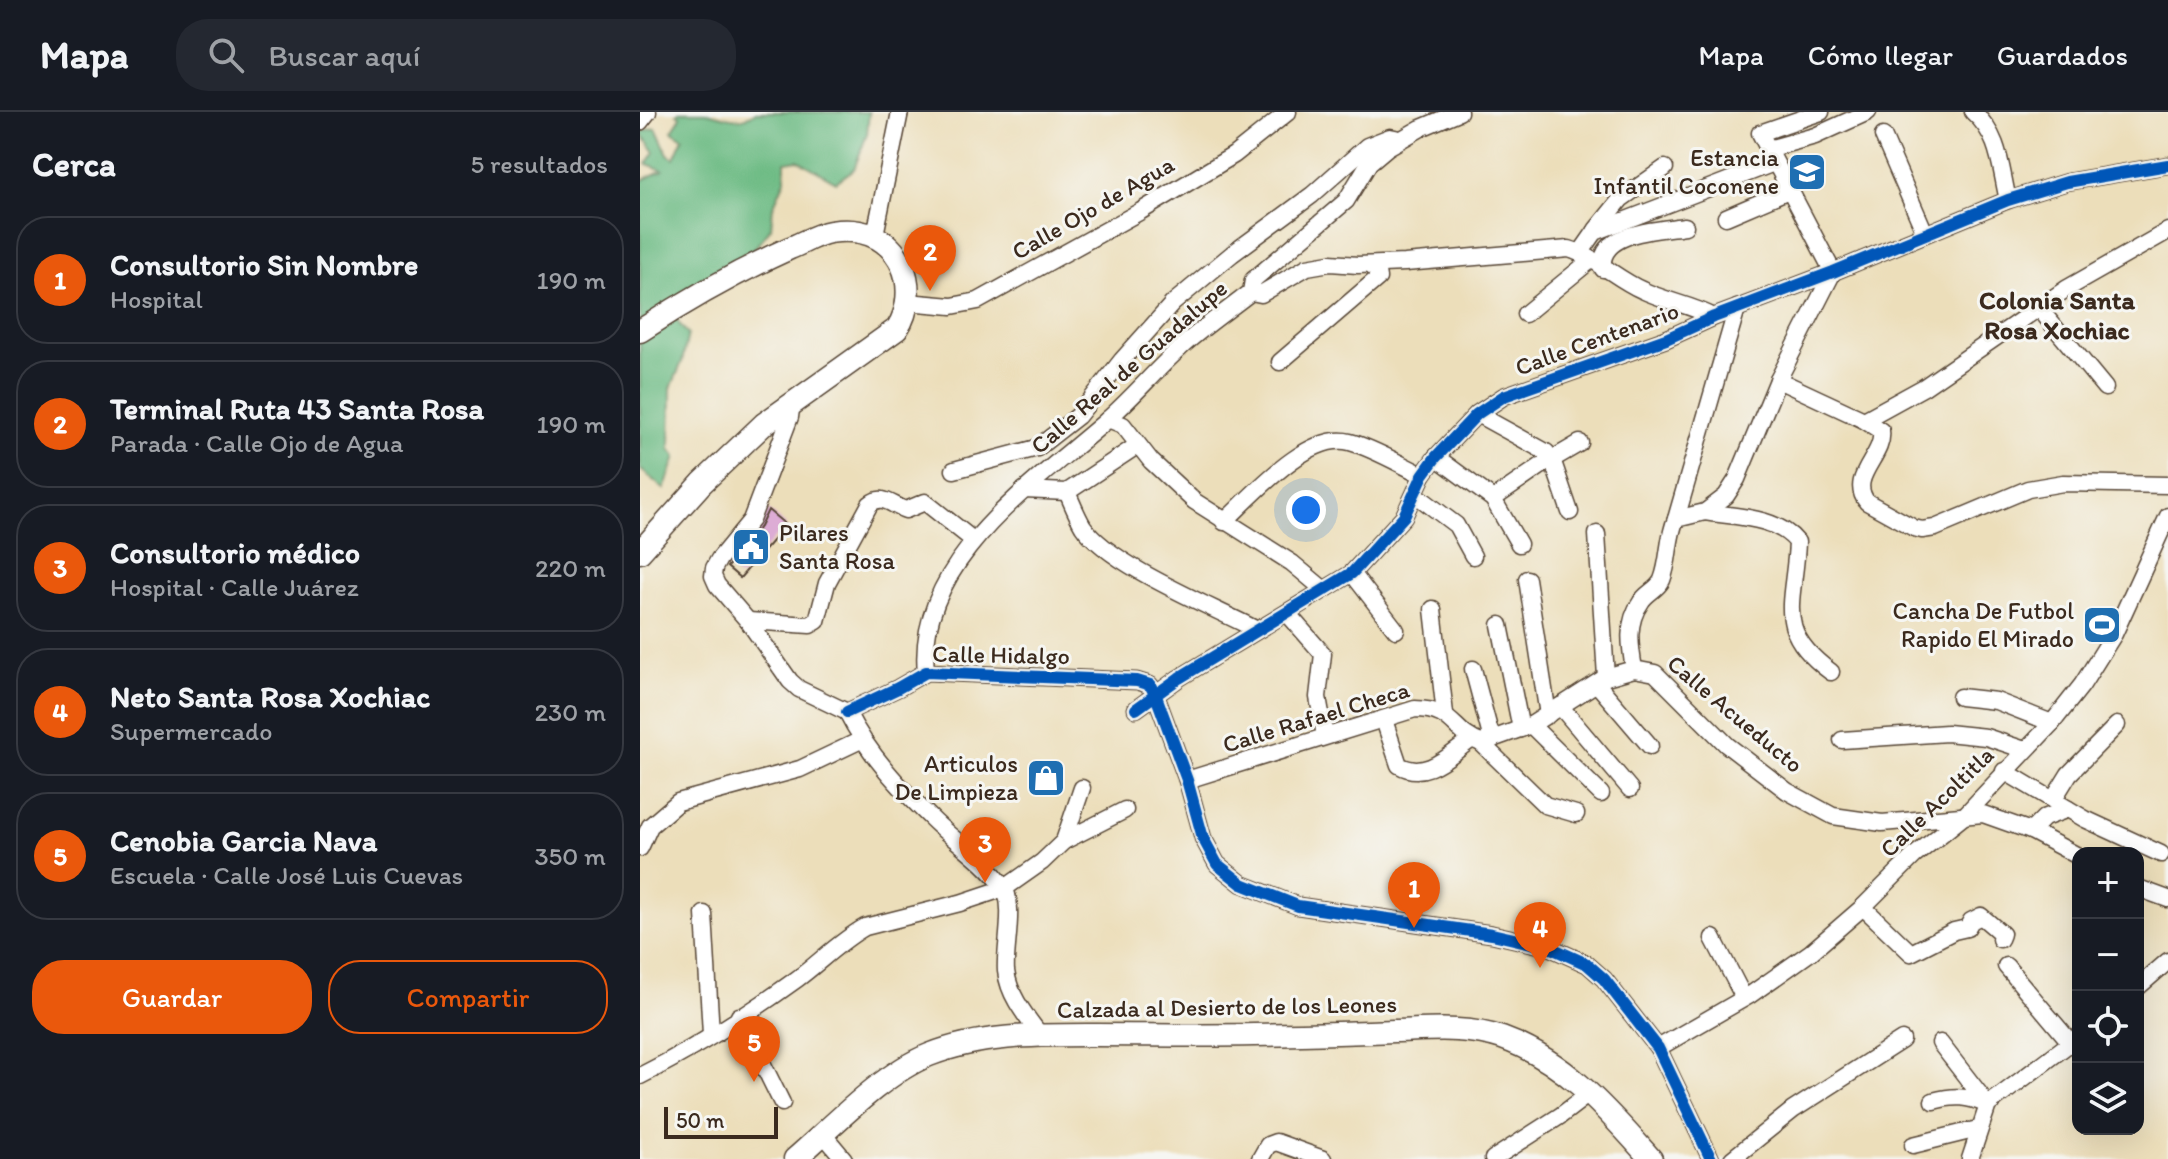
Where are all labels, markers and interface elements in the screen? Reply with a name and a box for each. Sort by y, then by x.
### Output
search box [176,19,736,91]
text: Mapa [40,32,128,78]
icon: search [204,33,248,77]
text: Buscar aquí [268,37,420,74]
text: Mapa [1699,38,1764,72]
text: Cómo llegar [1808,38,1953,72]
text: Guardados [1997,38,2128,72]
place label: Estancia Infantil Coconene [1593,143,1780,200]
text: Cerca [32,144,116,185]
text: 5 resultados [470,148,608,180]
street label: Calle Ojo de Agua [1007,149,1179,266]
school or university icon: Estancia Infantil Coconene [1786,151,1828,193]
pin: 2 [904,225,956,291]
text: Consultorio Sin Nombre [110,246,418,283]
text: 1 [54,264,66,296]
text: 190 m [537,264,606,296]
street label: Calle Real de Guadalupe [1024,273,1233,460]
text: Hospital [110,283,203,315]
district label: Colonia Santa Rosa Xochiac [1979,284,2135,346]
street label: Calle Centenario [1511,296,1683,382]
text: Terminal Ruta 43 Santa Rosa [110,390,484,427]
text: 2 [53,408,67,440]
text: 190 m [537,408,606,440]
text: Parada · Calle Ojo de Agua [110,427,404,459]
your location [1286,490,1326,530]
place label: Pilares Santa Rosa [779,518,896,575]
public building icon: Pilares Santa Rosa [730,526,772,568]
text: Consultorio médico [110,534,360,571]
text: 3 [53,552,67,584]
text: 220 m [535,552,606,584]
text: Hospital · Calle Juárez [110,571,359,603]
place label: Cancha De Futbol Rapido El Mirado [1893,596,2074,653]
sports icon: Cancha De Futbol Rapido El Mirado [2081,604,2123,646]
street label: Calle Hidalgo [932,639,1070,670]
street label: Calle Acueducto [1662,648,1809,779]
street label: Calle Rafael Checa [1219,674,1413,759]
text: Neto Santa Rosa Xochiac [110,678,430,715]
text: 4 [52,696,68,728]
text: 230 m [534,696,606,728]
text: Supermercado [110,715,272,747]
street label: Calle Acoltitla [1874,740,2000,863]
place label: Articulos De Limpieza [894,749,1018,806]
shop icon: Articulos De Limpieza [1025,757,1067,799]
pin: 3 [959,817,1011,883]
text: Cenobia Garcia Nava [110,822,377,859]
text: 5 [53,840,67,872]
text: 350 m [534,840,606,872]
map controls [2072,847,2144,1135]
button: + [2072,847,2144,919]
text: Escuela · Calle José Luis Cuevas [110,859,463,891]
pin: 1 [1388,862,1440,928]
pin: 4 [1514,902,1566,968]
button: − [2072,919,2144,991]
button: Guardar [32,960,312,1034]
button: Compartir [328,960,608,1034]
street label: Calzada al Desierto de los Leones [1057,989,1397,1024]
button: locate [2072,991,2144,1063]
pin: 5 [728,1016,780,1082]
button: layers [2072,1063,2144,1135]
scale bar [664,1103,778,1139]
text: 50 m [676,1107,725,1134]

